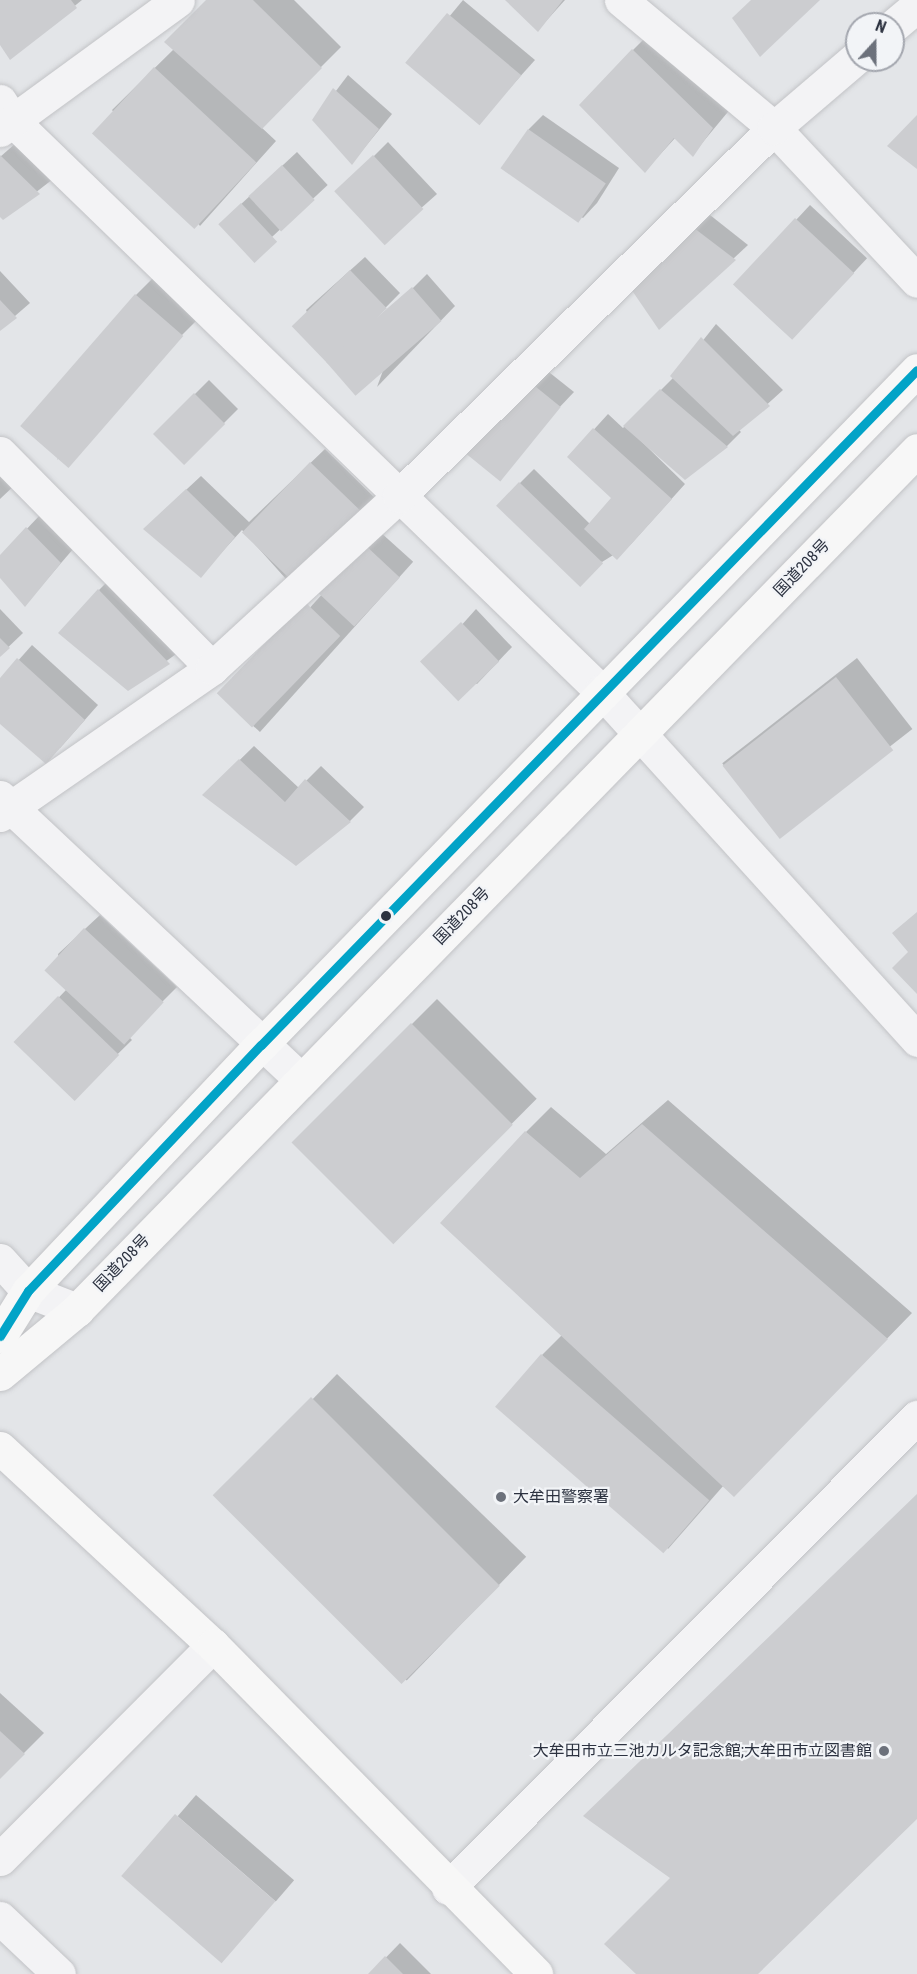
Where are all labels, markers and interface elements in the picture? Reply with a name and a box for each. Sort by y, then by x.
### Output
north arrow [845,12,905,72]
text: N [873,16,889,37]
street label: 国道208号 [770,536,834,600]
street label: 国道208号 [430,884,494,948]
unlabelled marker [380,910,392,922]
street label: 国道208号 [90,1231,154,1295]
place label: 大牟田警察署 [513,1487,609,1507]
marker: 大牟田警察署 [494,1490,508,1504]
place label: 大牟田市立三池カルタ記念館;大牟田市立図書館 [533,1741,872,1761]
marker: 大牟田市立三池カルタ記念館;大牟田市立図書館 [877,1744,891,1758]

